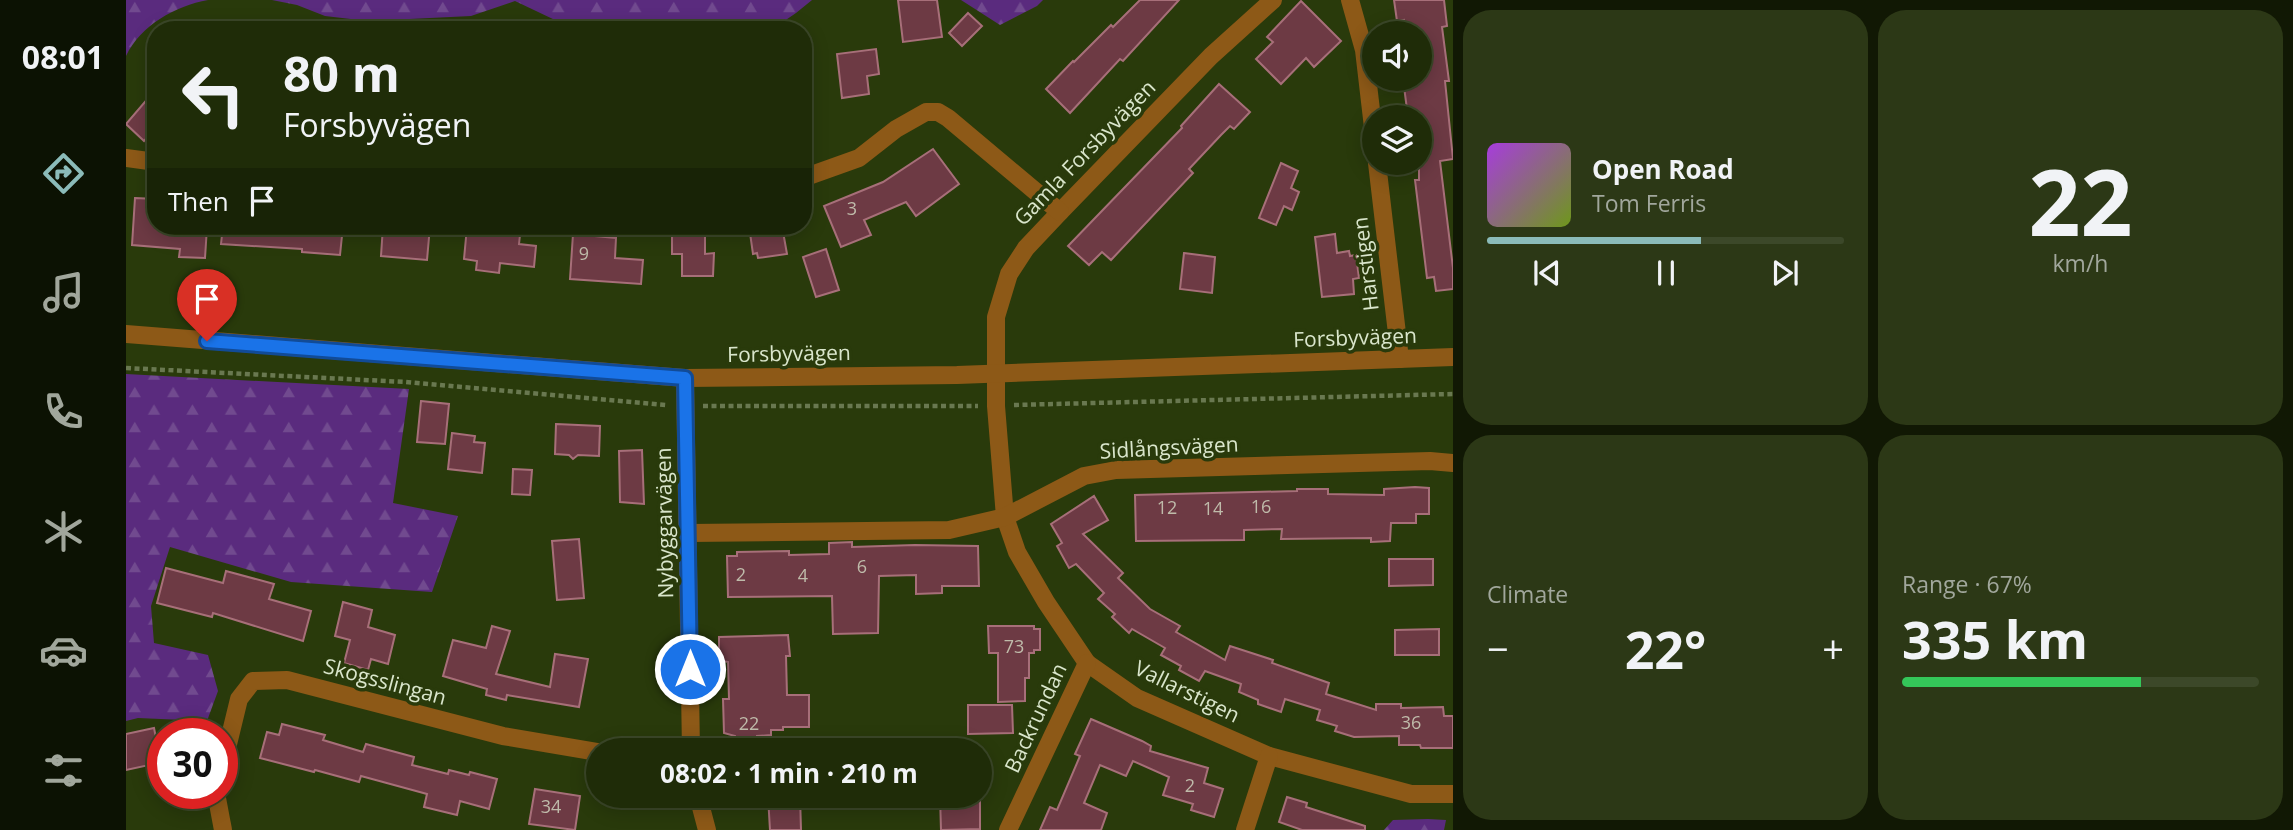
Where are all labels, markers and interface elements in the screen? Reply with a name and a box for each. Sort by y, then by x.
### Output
map controls [1362,21,1432,175]
button: sound [1362,21,1432,91]
text: 08:01 [22,35,104,78]
text: 80 m [283,40,400,106]
icon: left [168,49,259,140]
street label: Gamla Forsbyvägen [1007,73,1161,231]
text: Forsbyvägen [283,103,471,146]
button: layers [1362,105,1432,175]
text: 22 [2028,139,2133,263]
icon: directions [39,149,88,198]
text: Open Road [1592,151,1734,187]
icon: arrive [243,182,281,220]
text: Then [168,183,229,219]
text: Tom Ferris [1592,187,1706,219]
house number: 3 [847,196,857,220]
street label: Harstigen [1345,215,1385,313]
house number: 9 [579,241,589,265]
text: km/h [2053,247,2108,279]
icon: previous [1528,254,1566,292]
icon: pause [1647,254,1685,292]
icon: next [1766,254,1804,292]
icon: music [39,268,88,317]
pin [177,269,237,341]
icon: arrive [188,280,226,318]
street label: Forsbyvägen [1293,321,1417,353]
street label: Forsbyvägen [727,338,851,368]
icon: phone [39,387,88,436]
street label: Sidlångsvägen [1099,429,1239,465]
street label: Nybyggarvägen [649,447,679,599]
house number: 16 [1251,494,1271,518]
house number: 12 [1157,495,1177,519]
house number: 14 [1203,496,1223,520]
icon: climate [39,507,88,556]
house number: 6 [857,554,867,578]
house number: 2 [736,562,746,586]
house number: 4 [798,563,808,587]
text: Range · 67% [1902,568,2032,600]
text: Climate [1487,578,1568,610]
text: 335 km [1902,603,2088,674]
text: 22° [1625,613,1706,684]
text: − [1487,622,1509,674]
text: + [1822,622,1844,674]
icon: car [39,626,88,675]
position arrow [653,632,727,706]
house number: 73 [1004,634,1024,658]
street label: Skogsslingan [321,651,450,711]
street label: Vallarstigen [1130,654,1245,729]
street label: Backrundan [997,658,1073,777]
house number: 36 [1401,710,1421,734]
house number: 22 [739,711,759,735]
speed limit sign: 30 [147,718,238,809]
icon: filters [39,746,88,795]
text: 08:02 · 1 min · 210 m [660,755,918,791]
house number: 2 [1185,773,1195,797]
house number: 34 [541,794,561,818]

